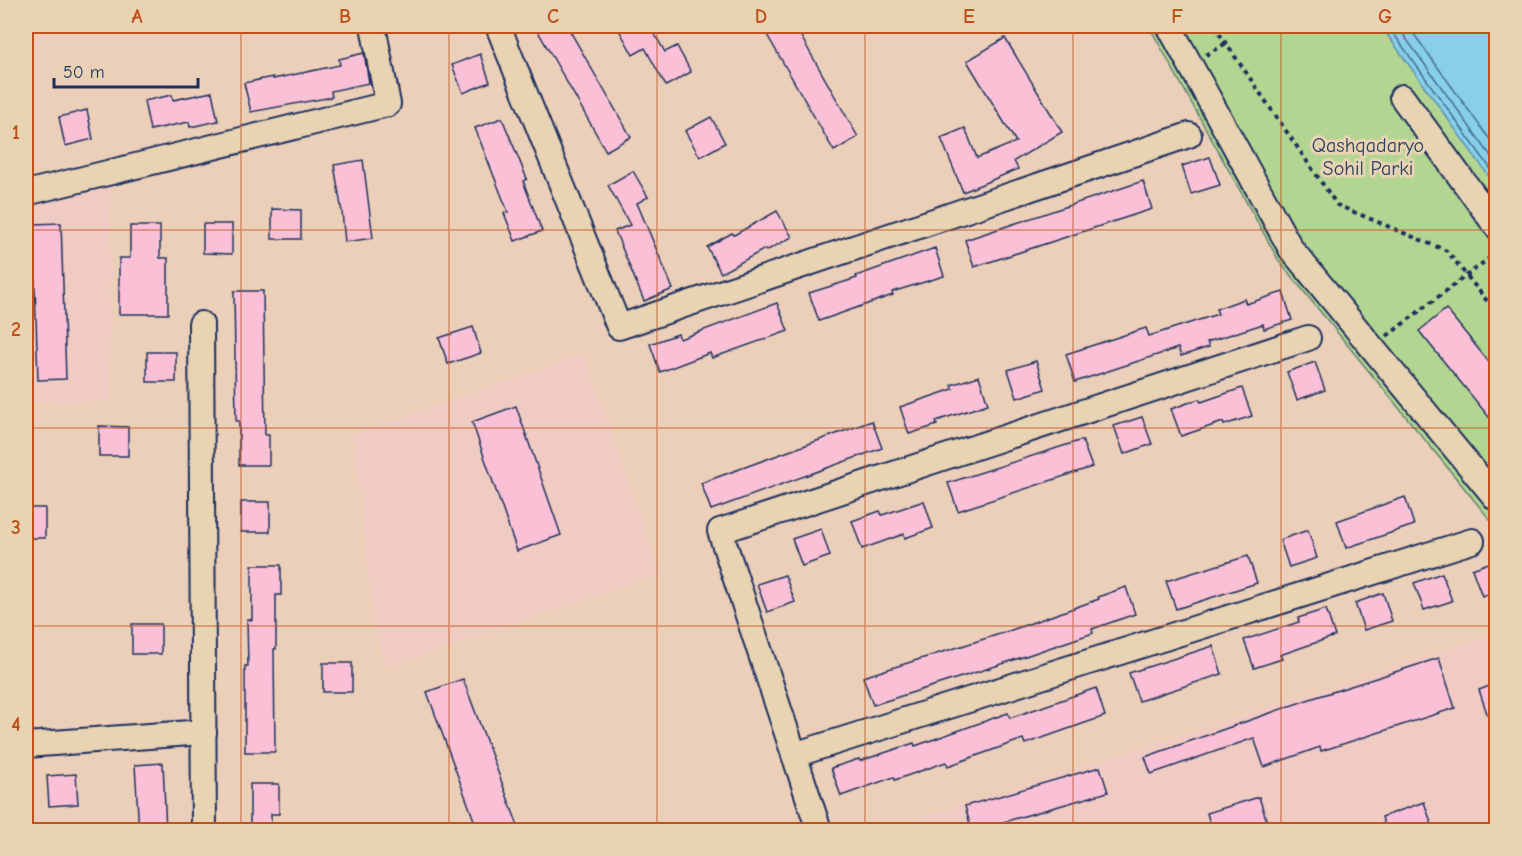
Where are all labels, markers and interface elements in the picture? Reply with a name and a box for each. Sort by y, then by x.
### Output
text: A [131,5,143,28]
text: B [339,5,351,28]
text: C [547,5,559,28]
text: D [755,5,767,28]
text: E [963,5,975,28]
text: F [1171,5,1183,28]
text: G [1378,5,1392,28]
scale bar [54,51,198,89]
text: 50 m [63,62,105,83]
text: 1 [12,121,20,144]
park label: Qashqadaryo Sohil Parki [1312,134,1424,180]
text: 2 [11,318,21,341]
text: 3 [11,516,21,539]
text: 4 [11,713,21,736]

